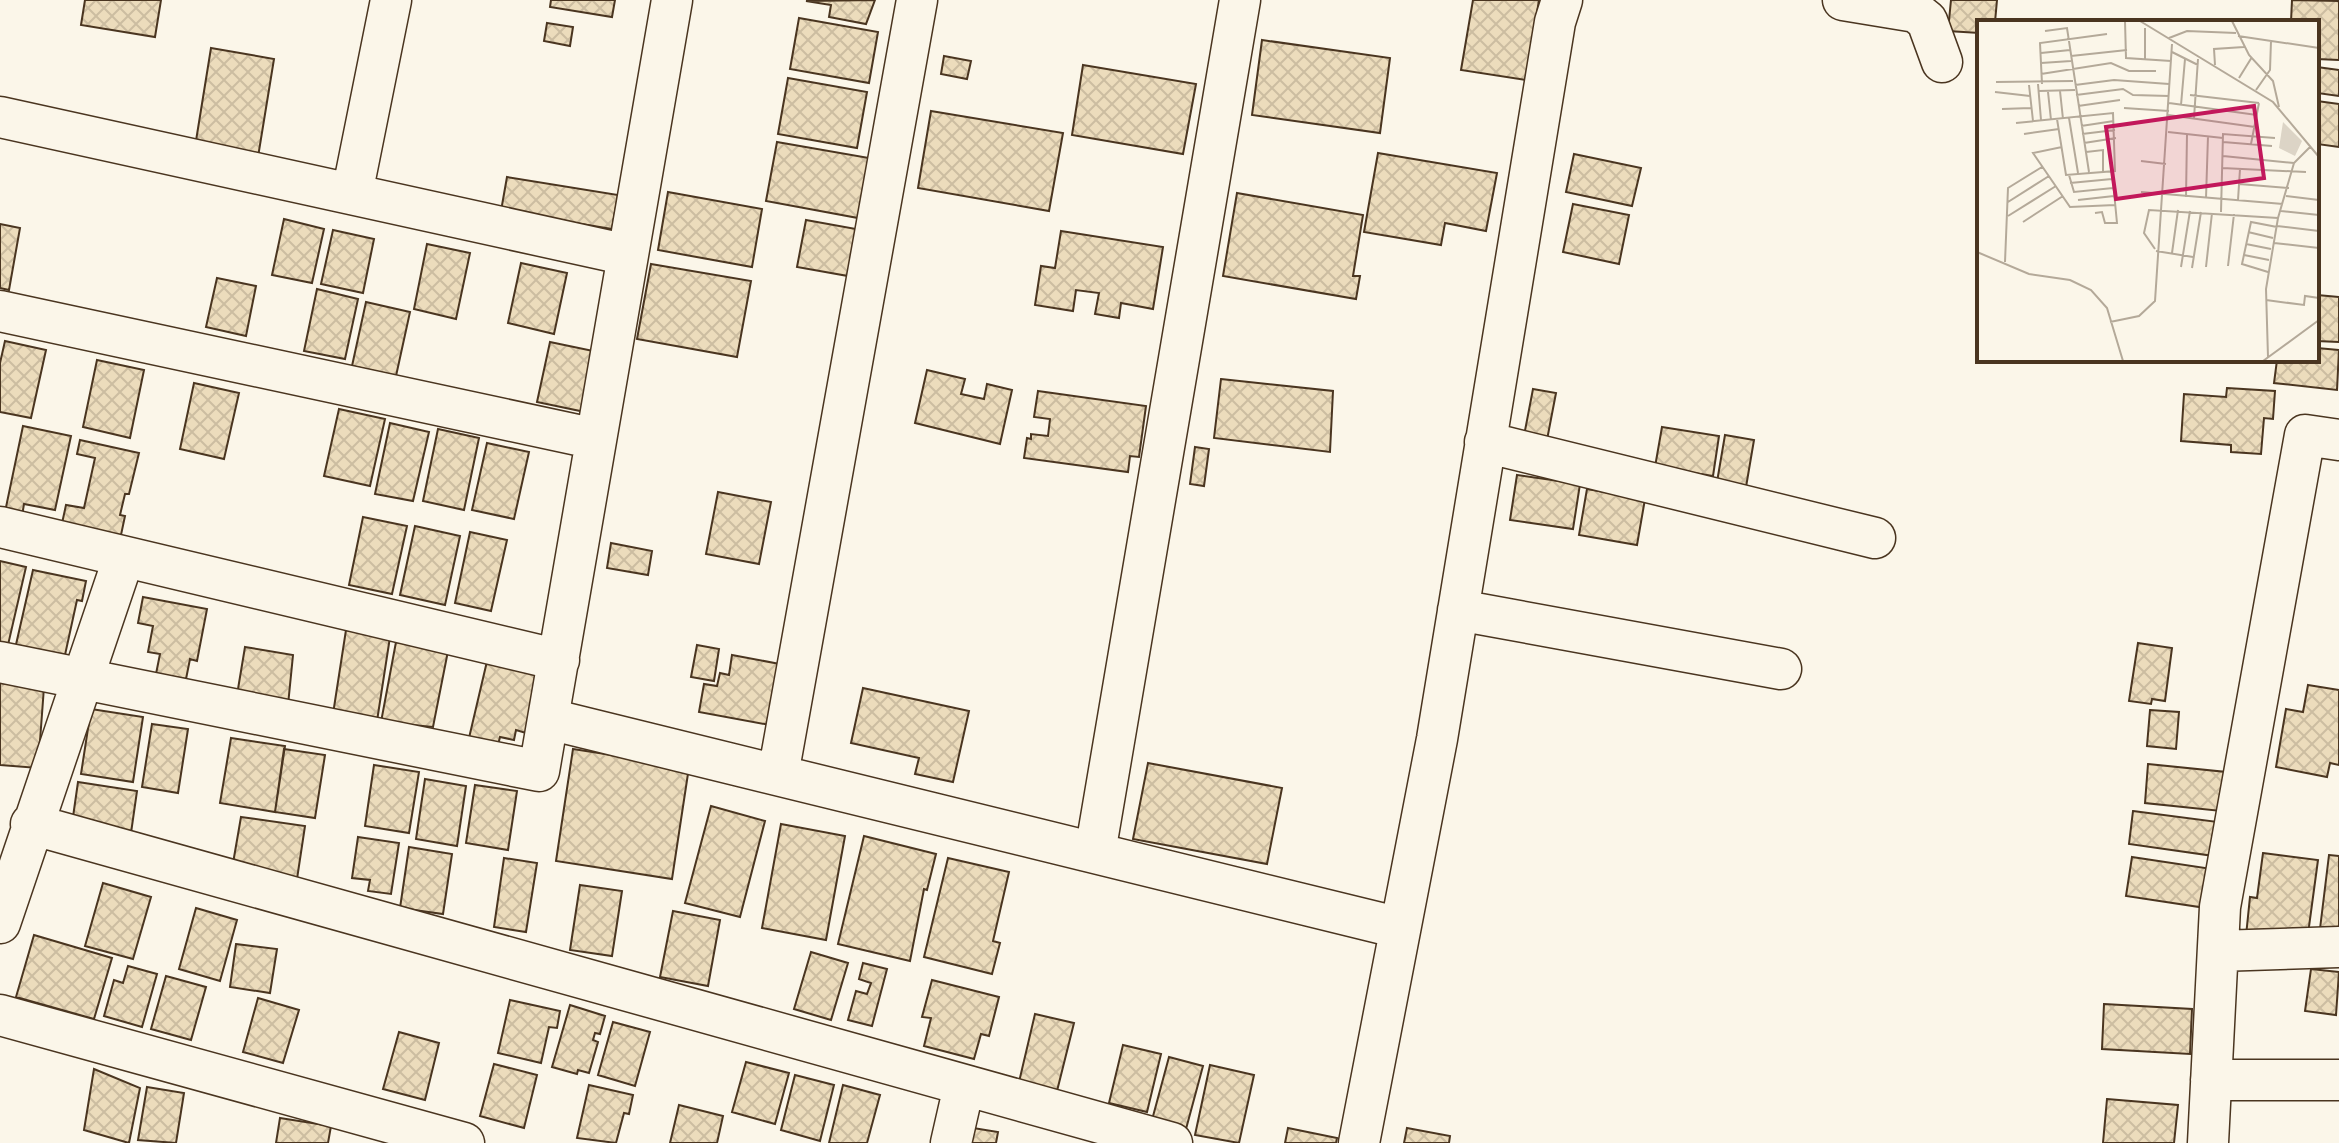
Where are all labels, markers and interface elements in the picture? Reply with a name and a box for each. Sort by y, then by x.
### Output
inset map [1977,20,2319,362]

